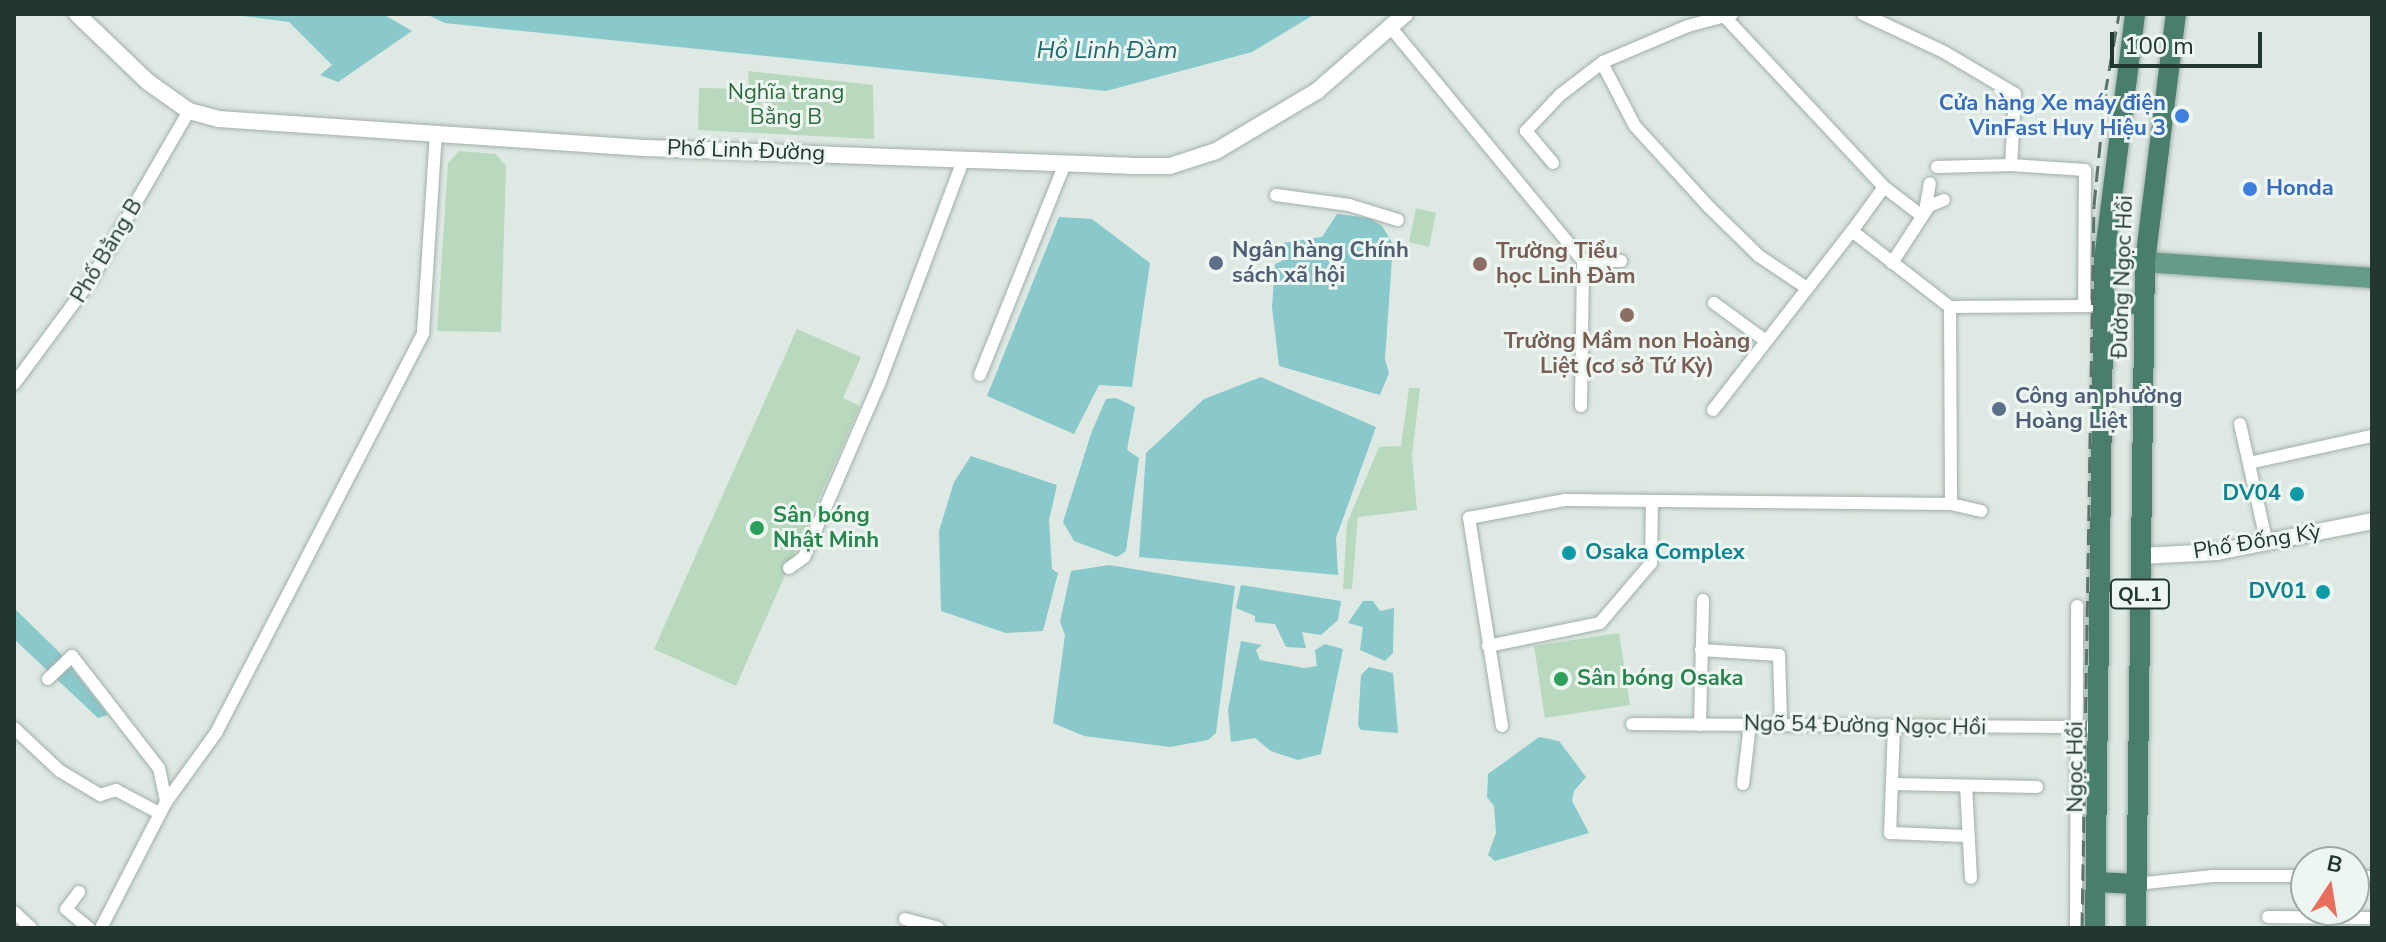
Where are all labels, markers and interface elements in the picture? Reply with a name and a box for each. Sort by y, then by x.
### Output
scale bar [2114,16,2266,66]
text: 100 m [2124,30,2194,62]
water label: Hồ Linh Đàm [1037,37,1177,65]
park label: Nghĩa trang Bằng B [728,79,844,130]
place label: Cửa hàng Xe máy điện VinFast Huy Hiệu 3 [1939,90,2166,142]
marker: Cửa hàng Xe máy điện VinFast Huy Hiệu 3 [2173,107,2191,125]
street label: Phố Linh Đường [666,135,826,167]
place label: Honda [2266,176,2334,202]
marker: Honda [2241,180,2259,198]
street label: Phố Bằng B [66,194,148,308]
street label: Đường Ngọc Hồi [2107,195,2139,359]
place label: Ngân hàng Chính sách xã hội [1232,237,1409,288]
place label: Trường Tiểu học Linh Đàm [1496,238,1636,290]
marker: Ngân hàng Chính sách xã hội [1207,254,1225,272]
marker: Trường Tiểu học Linh Đàm [1471,255,1489,273]
marker: Trường Mầm non Hoàng Liệt (cơ sở Tứ Kỳ) [1618,306,1636,324]
place label: Trường Mầm non Hoàng Liệt (cơ sở Tứ Kỳ) [1504,328,1750,380]
place label: Công an phường Hoàng Liệt [2015,383,2182,434]
marker: Công an phường Hoàng Liệt [1990,400,2008,418]
place label: DV04 [2223,481,2281,507]
marker: DV04 [2288,485,2306,503]
place label: Sân bóng Nhật Minh [773,502,879,554]
marker: Sân bóng Nhật Minh [748,519,766,537]
street label: Phố Đống Kỳ [2192,519,2322,565]
place label: Osaka Complex [1585,540,1745,566]
marker: Osaka Complex [1560,544,1578,562]
road number: QL.1 [2108,578,2172,610]
place label: DV01 [2249,579,2307,605]
marker: DV01 [2314,583,2332,601]
place label: Sân bóng Osaka [1577,666,1743,692]
marker: Sân bóng Osaka [1552,670,1570,688]
street label: Ngõ 54 Đường Ngọc Hồi [1744,711,1986,741]
street label: Ngọc Hồi [2063,721,2089,813]
north arrow [2290,846,2370,926]
text: B [2324,848,2345,881]

